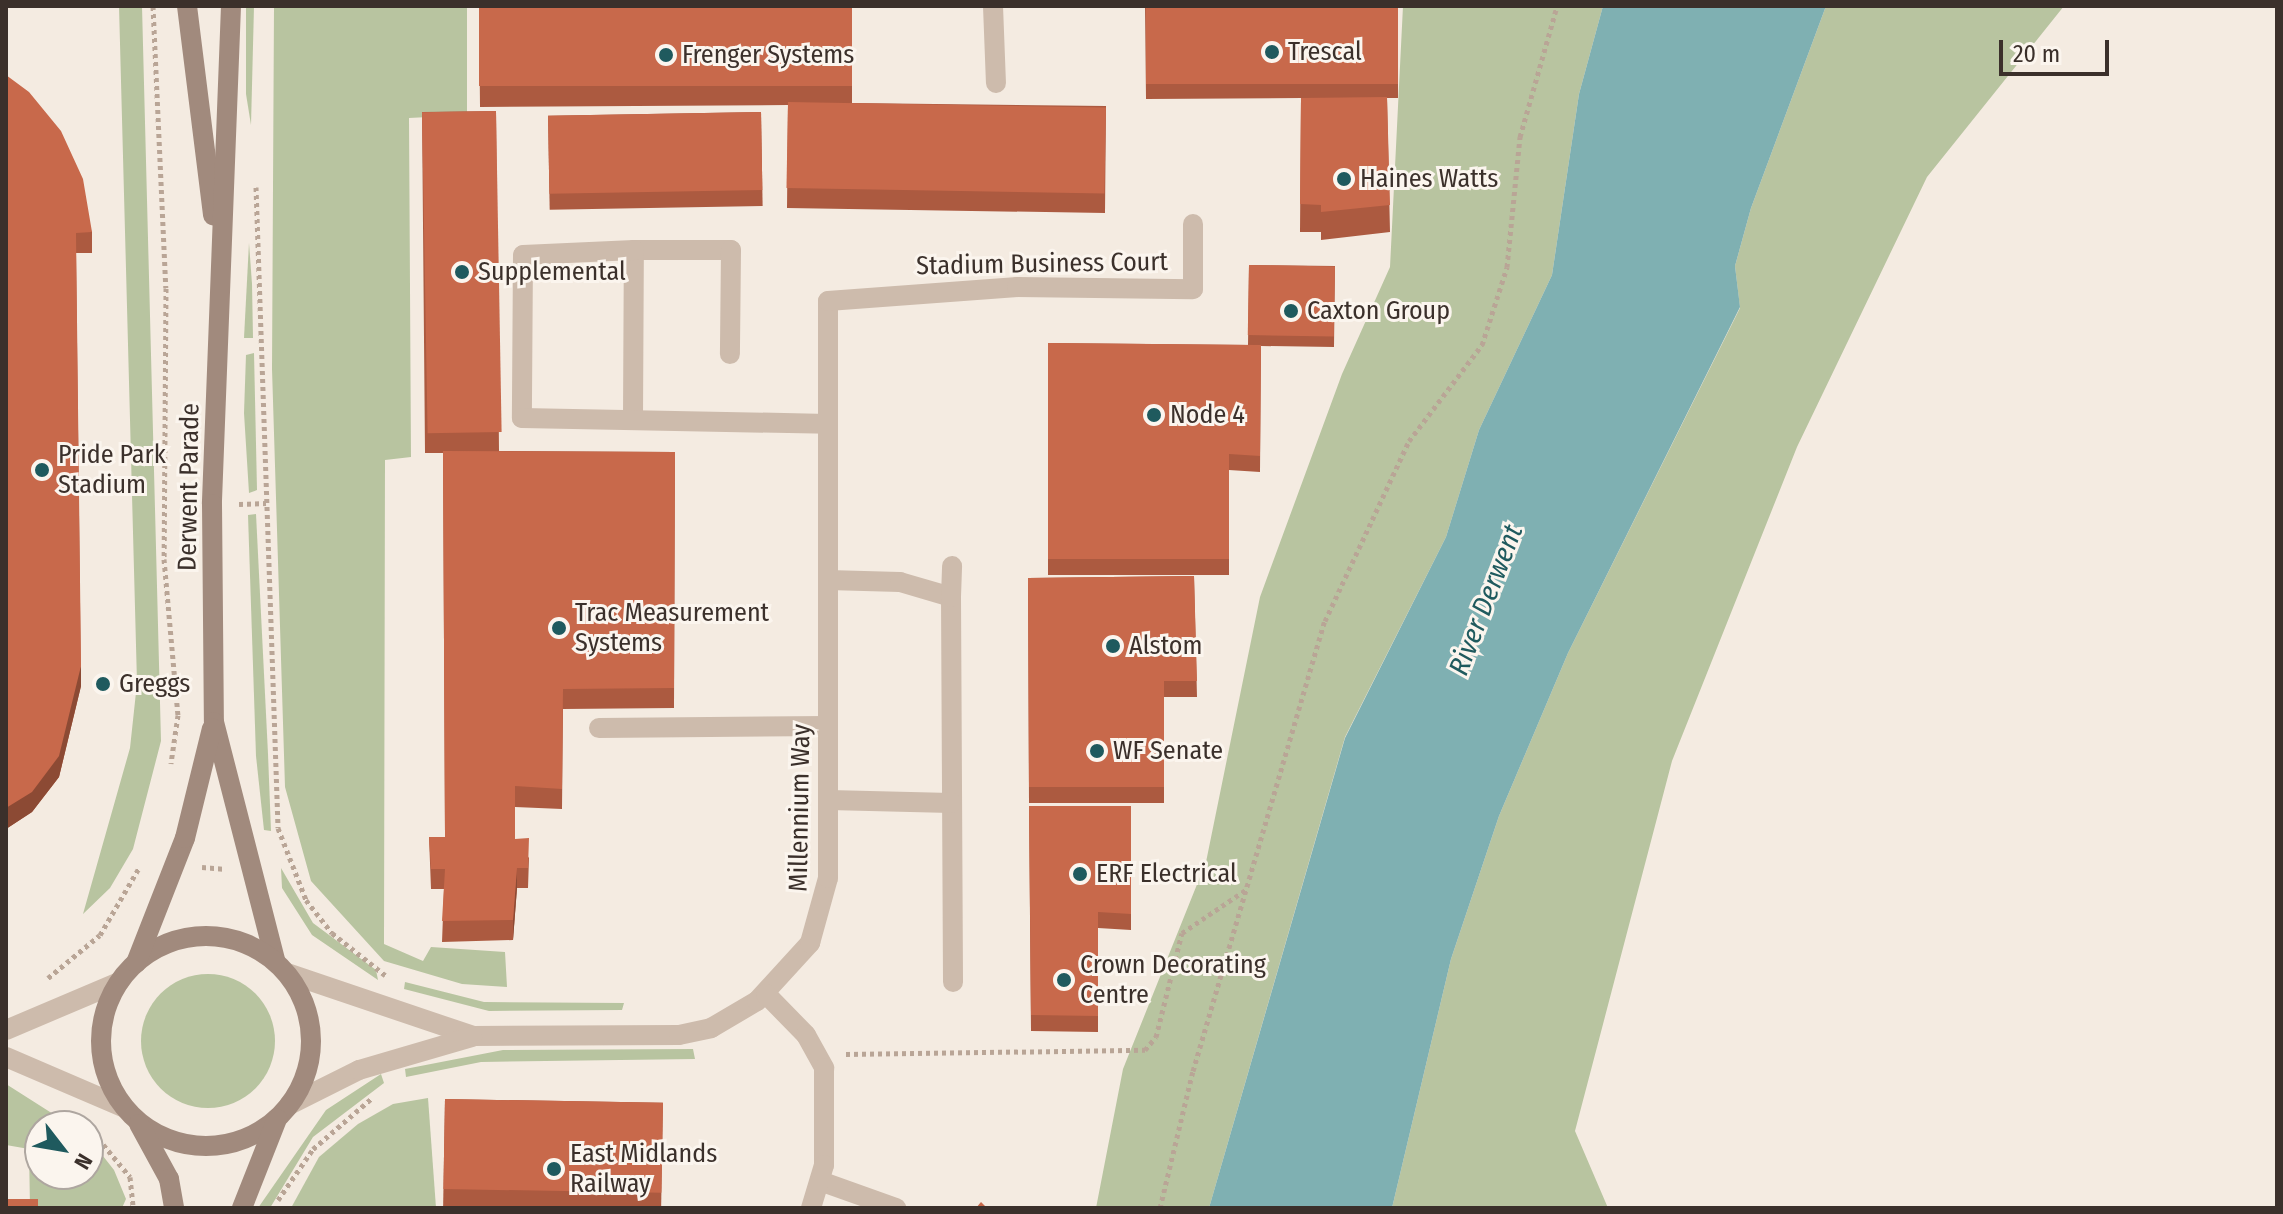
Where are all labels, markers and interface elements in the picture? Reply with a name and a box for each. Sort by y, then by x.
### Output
scale bar [2003,24,2113,74]
place label: Trescal [1288,36,1362,68]
place label: Frenger Systems [682,39,854,71]
text: 20 m [2013,40,2060,68]
marker: Trescal [1263,43,1281,61]
marker: Frenger Systems [657,46,675,64]
place label: Haines Watts [1360,163,1498,195]
marker: Haines Watts [1335,170,1353,188]
street label: Stadium Business Court [916,246,1168,282]
place label: Supplemental [478,256,626,288]
marker: Supplemental [453,263,471,281]
place label: Caxton Group [1307,295,1450,327]
marker: Caxton Group [1282,302,1300,320]
place label: Node 4 [1170,399,1245,431]
street label: Derwent Parade [172,403,206,571]
marker: Node 4 [1145,406,1163,424]
place label: Pride Park Stadium [58,439,166,500]
marker: Pride Park Stadium [33,461,51,479]
water label: River Derwent [1442,520,1530,680]
place label: Trac Measurement Systems [575,597,769,658]
marker: Trac Measurement Systems [550,619,568,637]
place label: Alstom [1129,630,1202,662]
marker: Alstom [1104,637,1122,655]
place label: Greggs [119,668,190,700]
marker: Greggs [94,675,112,693]
street label: Millennium Way [783,724,817,892]
place label: WF Senate [1113,735,1223,767]
marker: WF Senate [1088,742,1106,760]
place label: ERF Electrical [1096,858,1237,890]
marker: ERF Electrical [1071,865,1089,883]
place label: Crown Decorating Centre [1080,949,1266,1010]
marker: Crown Decorating Centre [1055,971,1073,989]
north arrow [24,1110,104,1190]
place label: East Midlands Railway [570,1138,717,1200]
text: N [68,1149,98,1174]
marker: East Midlands Railway [545,1160,563,1178]

